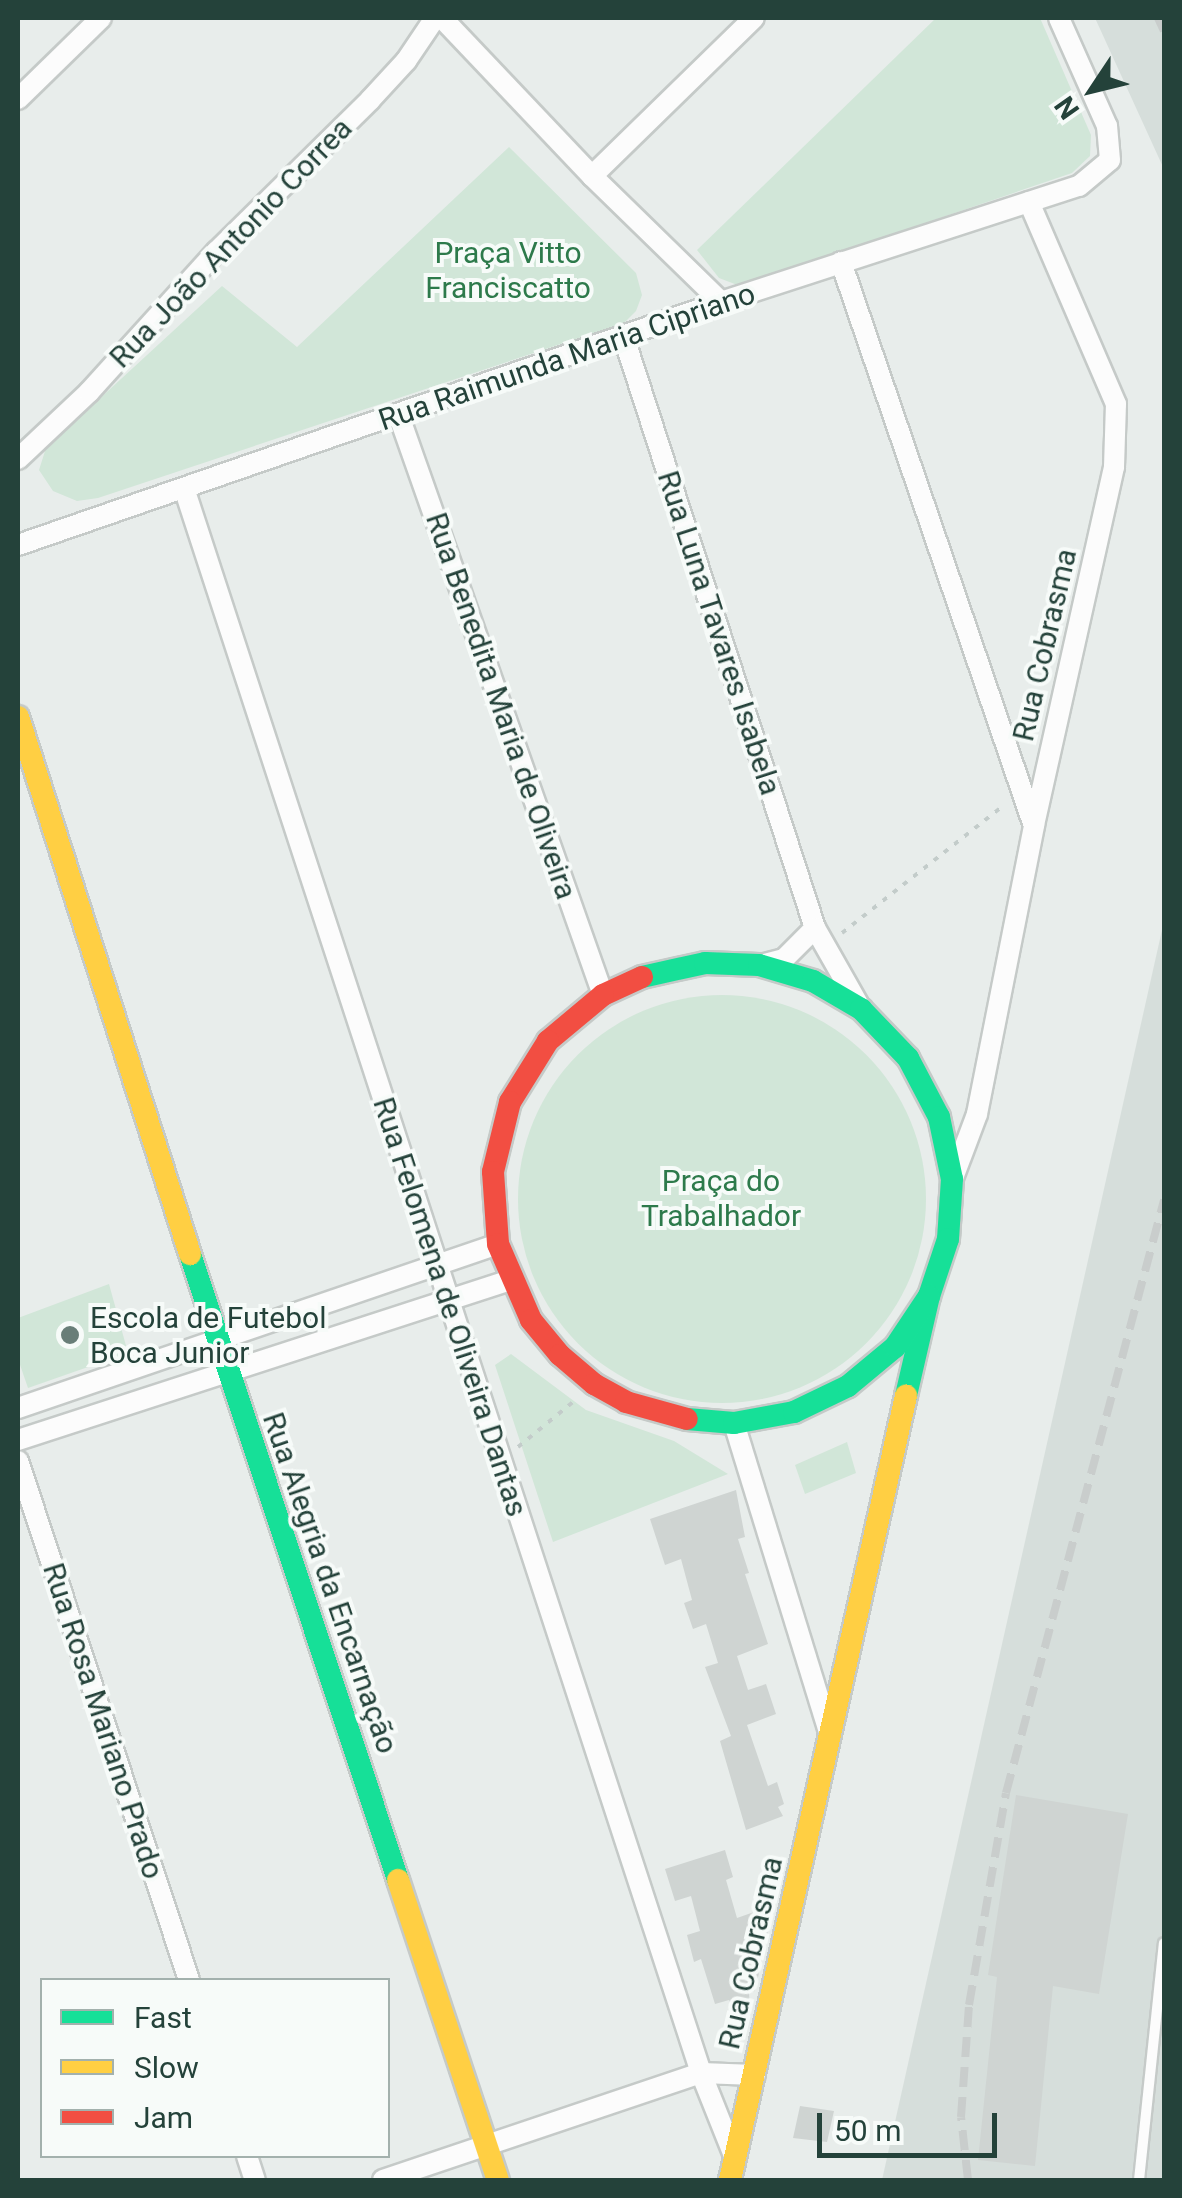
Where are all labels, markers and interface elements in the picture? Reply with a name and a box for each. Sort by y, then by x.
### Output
north arrow [1042,40,1142,140]
text: N [1048,90,1086,125]
street label: Rua João Antonio Correa [102,111,360,375]
park label: Praça Vitto Franciscatto [425,235,591,306]
street label: Rua Raimunda Maria Cipriano [374,276,760,438]
street label: Rua Luna Tavares Isabela [649,466,789,800]
street label: Rua Benedita Maria de Oliveira [418,508,584,904]
street label: Rua Cobrasma [1005,545,1085,745]
street label: Rua Felomena de Oliveira Dantas [365,1093,535,1521]
park label: Praça do Trabalhador [641,1163,801,1234]
place label: Escola de Futebol Boca Junior [90,1300,326,1370]
marker: Escola de Futebol Boca Junior [59,1324,81,1346]
street label: Rua Alegria da Encarnação [255,1408,405,1758]
street label: Rua Rosa Mariano Prado [35,1559,171,1883]
street label: Rua Cobrasma [711,1853,791,2053]
legend [40,1978,390,2158]
text: Fast [134,2000,192,2035]
text: Slow [134,2050,199,2085]
scale bar [822,2093,1002,2155]
text: Jam [134,2100,193,2135]
text: 50 m [834,2113,901,2148]

